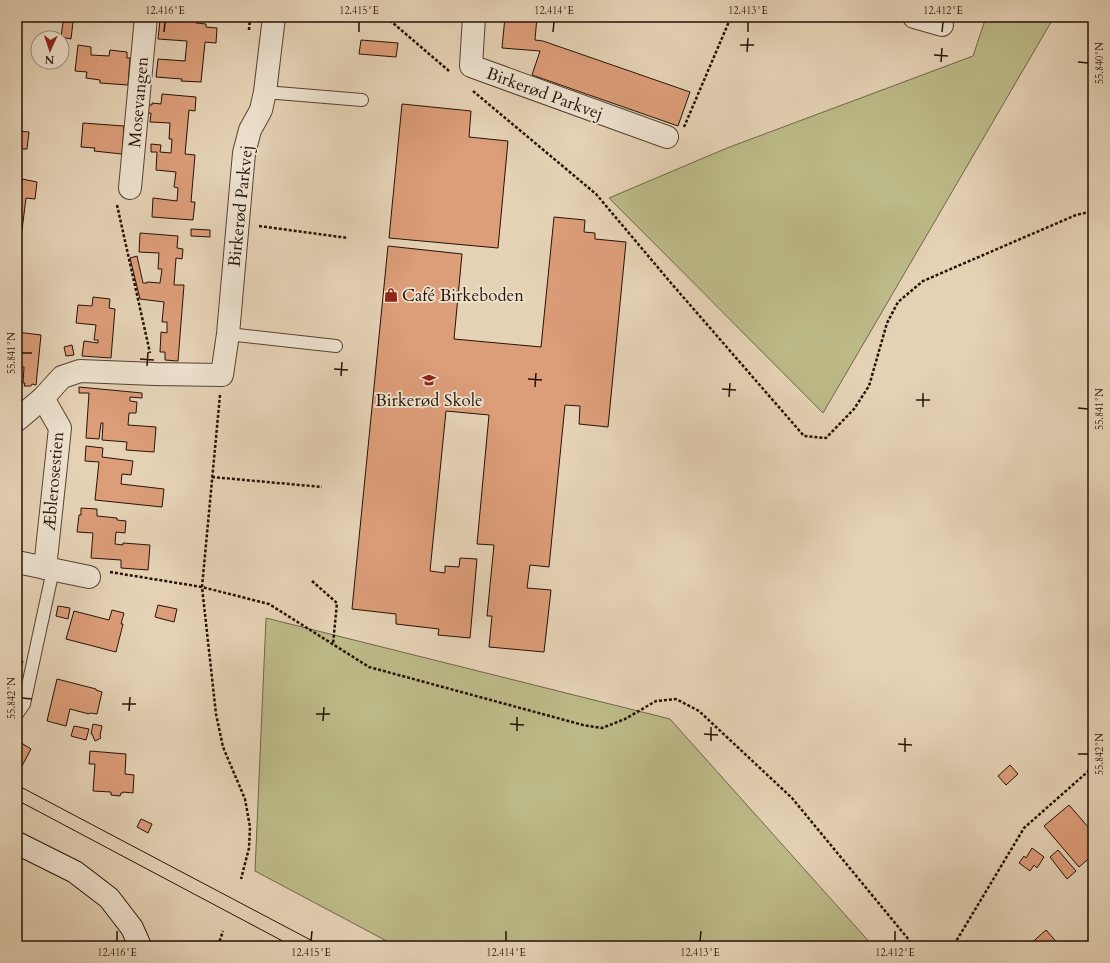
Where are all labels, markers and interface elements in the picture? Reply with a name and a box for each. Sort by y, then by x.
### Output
text: 12.416°E [145,4,185,18]
text: 12.415°E [339,4,379,18]
text: 12.414°E [534,4,574,18]
text: 12.413°E [728,4,768,18]
text: 12.412°E [923,4,963,18]
north arrow [30,30,70,70]
text: 55.840°N [1093,42,1107,84]
text: N [44,52,55,67]
street label: Mosevangen [123,55,154,148]
street label: Birkerød Parkvej [483,62,606,125]
street label: Birkerød Parkvej [223,144,258,268]
place label: Café Birkeboden [402,284,524,307]
shop icon: Café Birkeboden [383,287,399,303]
text: 55.841°N [5,332,19,374]
school or university icon: Birkerød Skole [421,372,437,388]
text: 55.841°N [1093,388,1107,430]
place label: Birkerød Skole [375,389,483,412]
street label: Æblerosestien [38,430,69,531]
text: 55.842°N [5,677,19,719]
text: 55.842°N [1093,733,1107,775]
text: 12.416°E [97,946,137,960]
text: 12.415°E [291,946,331,960]
text: 12.414°E [486,946,526,960]
text: 12.413°E [680,946,720,960]
text: 12.412°E [875,946,915,960]

